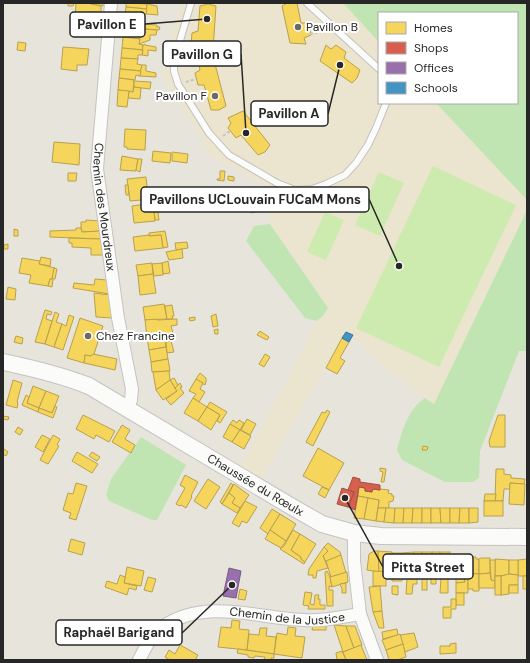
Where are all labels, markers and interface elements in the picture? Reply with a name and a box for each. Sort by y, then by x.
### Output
callout: Pavillon E [70,12,145,37]
legend [378,12,518,104]
text: Pavillon E [77,16,137,33]
place label: Pavillon B [306,19,358,35]
text: Homes [414,20,453,36]
marker: Pavillon B [293,22,303,32]
text: Shops [414,40,449,56]
callout: Pavillon G [163,41,241,66]
text: Pavillon G [171,46,233,63]
text: Offices [414,60,454,76]
text: Schools [414,80,458,96]
place label: Pavillon F [156,88,208,104]
marker: Pavillon F [210,91,220,101]
callout: Pavillon A [251,101,328,126]
text: Pavillon A [258,105,320,122]
street label: Chemin des Mourdreux [89,142,119,272]
callout: Pavillons UCLouvain FUCaM Mons [141,187,369,212]
text: Pavillons UCLouvain FUCaM Mons [149,191,361,208]
place label: Chez Francine [96,328,175,344]
marker: Chez Francine [83,331,93,341]
street label: Chaussée du Rœulx [204,450,307,520]
callout: Pitta Street [383,554,473,579]
text: Pitta Street [391,559,465,576]
street label: Chemin de la Justice [229,604,346,629]
callout: Raphaël Barigand [56,620,182,645]
text: Raphaël Barigand [64,624,174,641]

